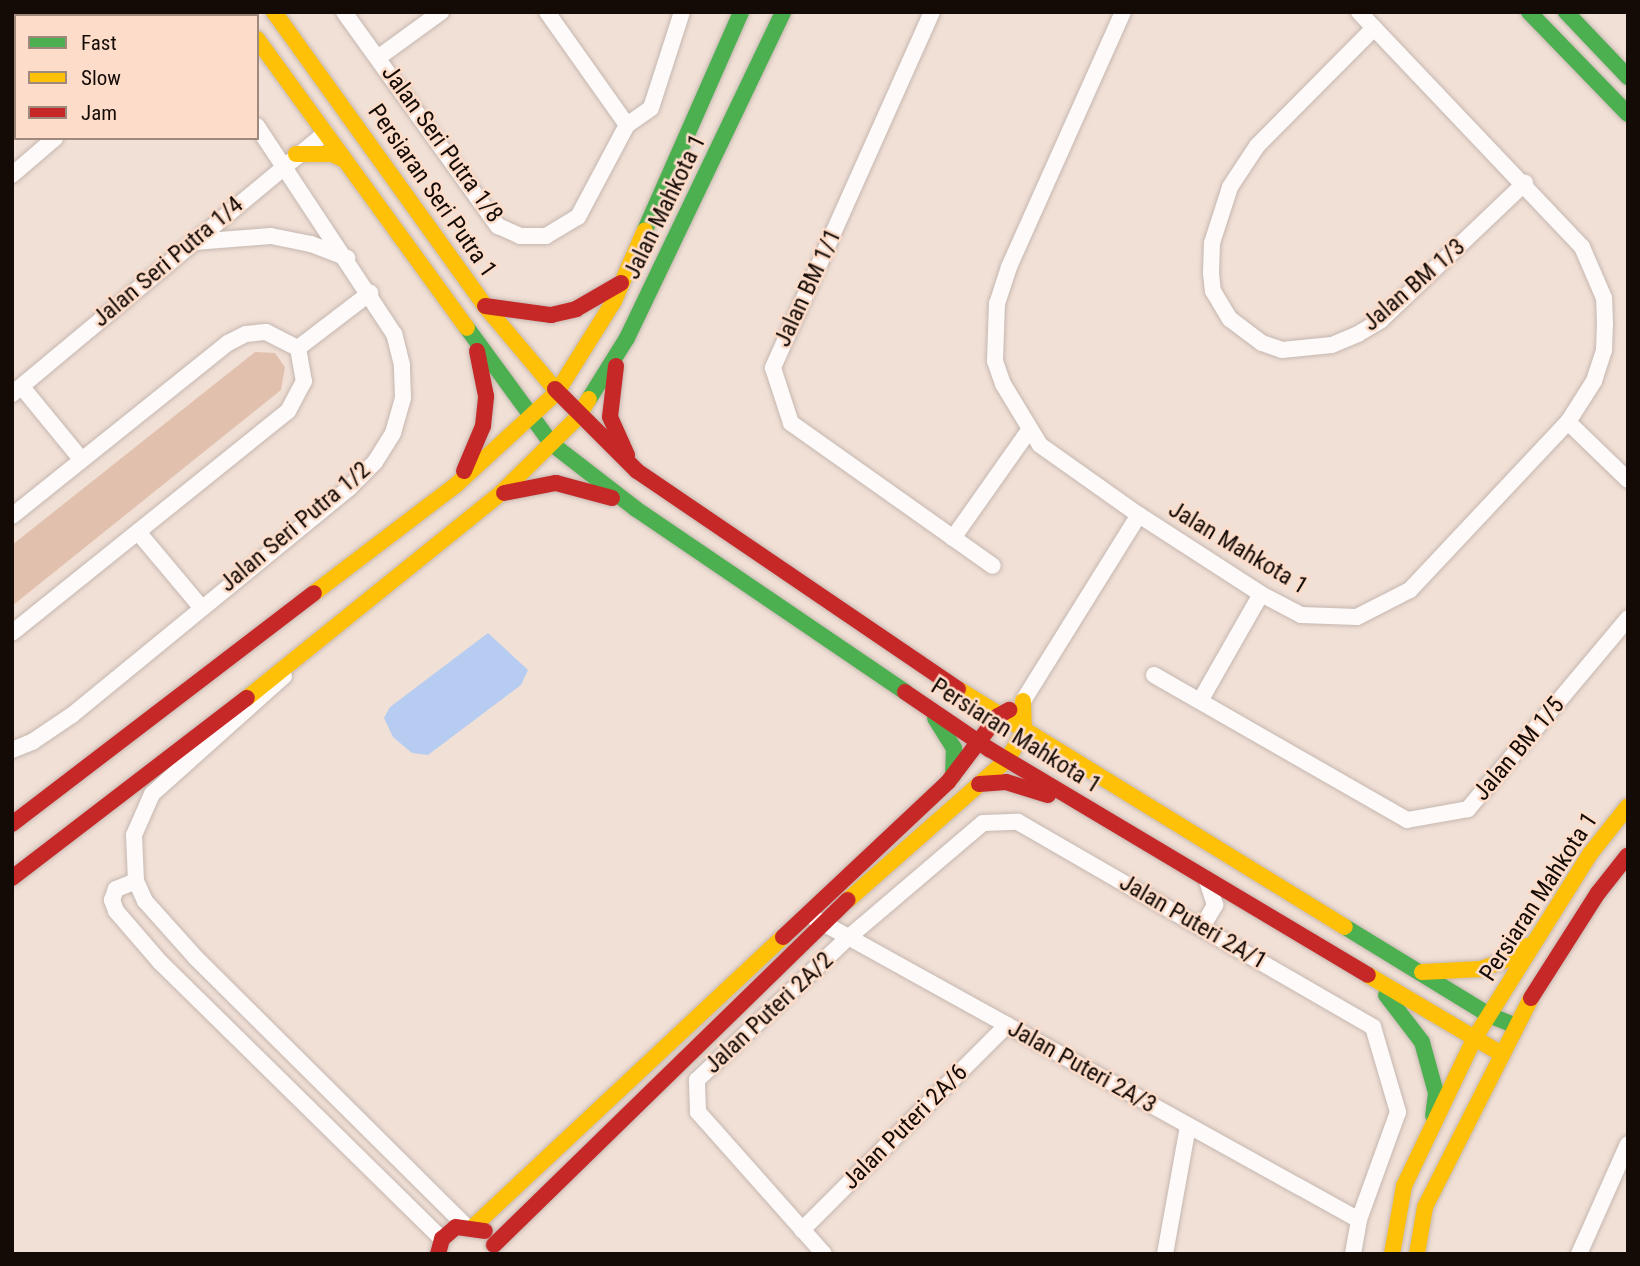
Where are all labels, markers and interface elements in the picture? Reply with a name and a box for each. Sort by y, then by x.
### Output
legend [14,14,259,140]
text: Fast [81,31,117,55]
street label: Jalan Seri Putra 1/8 [375,60,509,228]
text: Slow [81,66,121,90]
street label: Persiaran Seri Putra 1 [361,99,503,283]
text: Jam [81,101,117,125]
street label: Jalan Mahkota 1 [618,130,712,284]
street label: Jalan Seri Putra 1/4 [87,191,249,333]
street label: Jalan BM 1/1 [768,225,848,351]
street label: Jalan BM 1/3 [1357,233,1471,337]
street label: Jalan Seri Putra 1/2 [214,456,376,598]
street label: Jalan Mahkota 1 [1163,495,1313,601]
street label: Persiaran Mahkota 1 [926,672,1106,800]
street label: Jalan BM 1/5 [1467,691,1571,807]
street label: Persiaran Mahkota 1 [1474,807,1604,987]
street label: Jalan Puteri 2A/1 [1114,868,1272,976]
street label: Jalan Puteri 2A/2 [699,946,839,1080]
street label: Jalan Puteri 2A/3 [1003,1014,1161,1120]
street label: Jalan Puteri 2A/6 [836,1058,974,1196]

